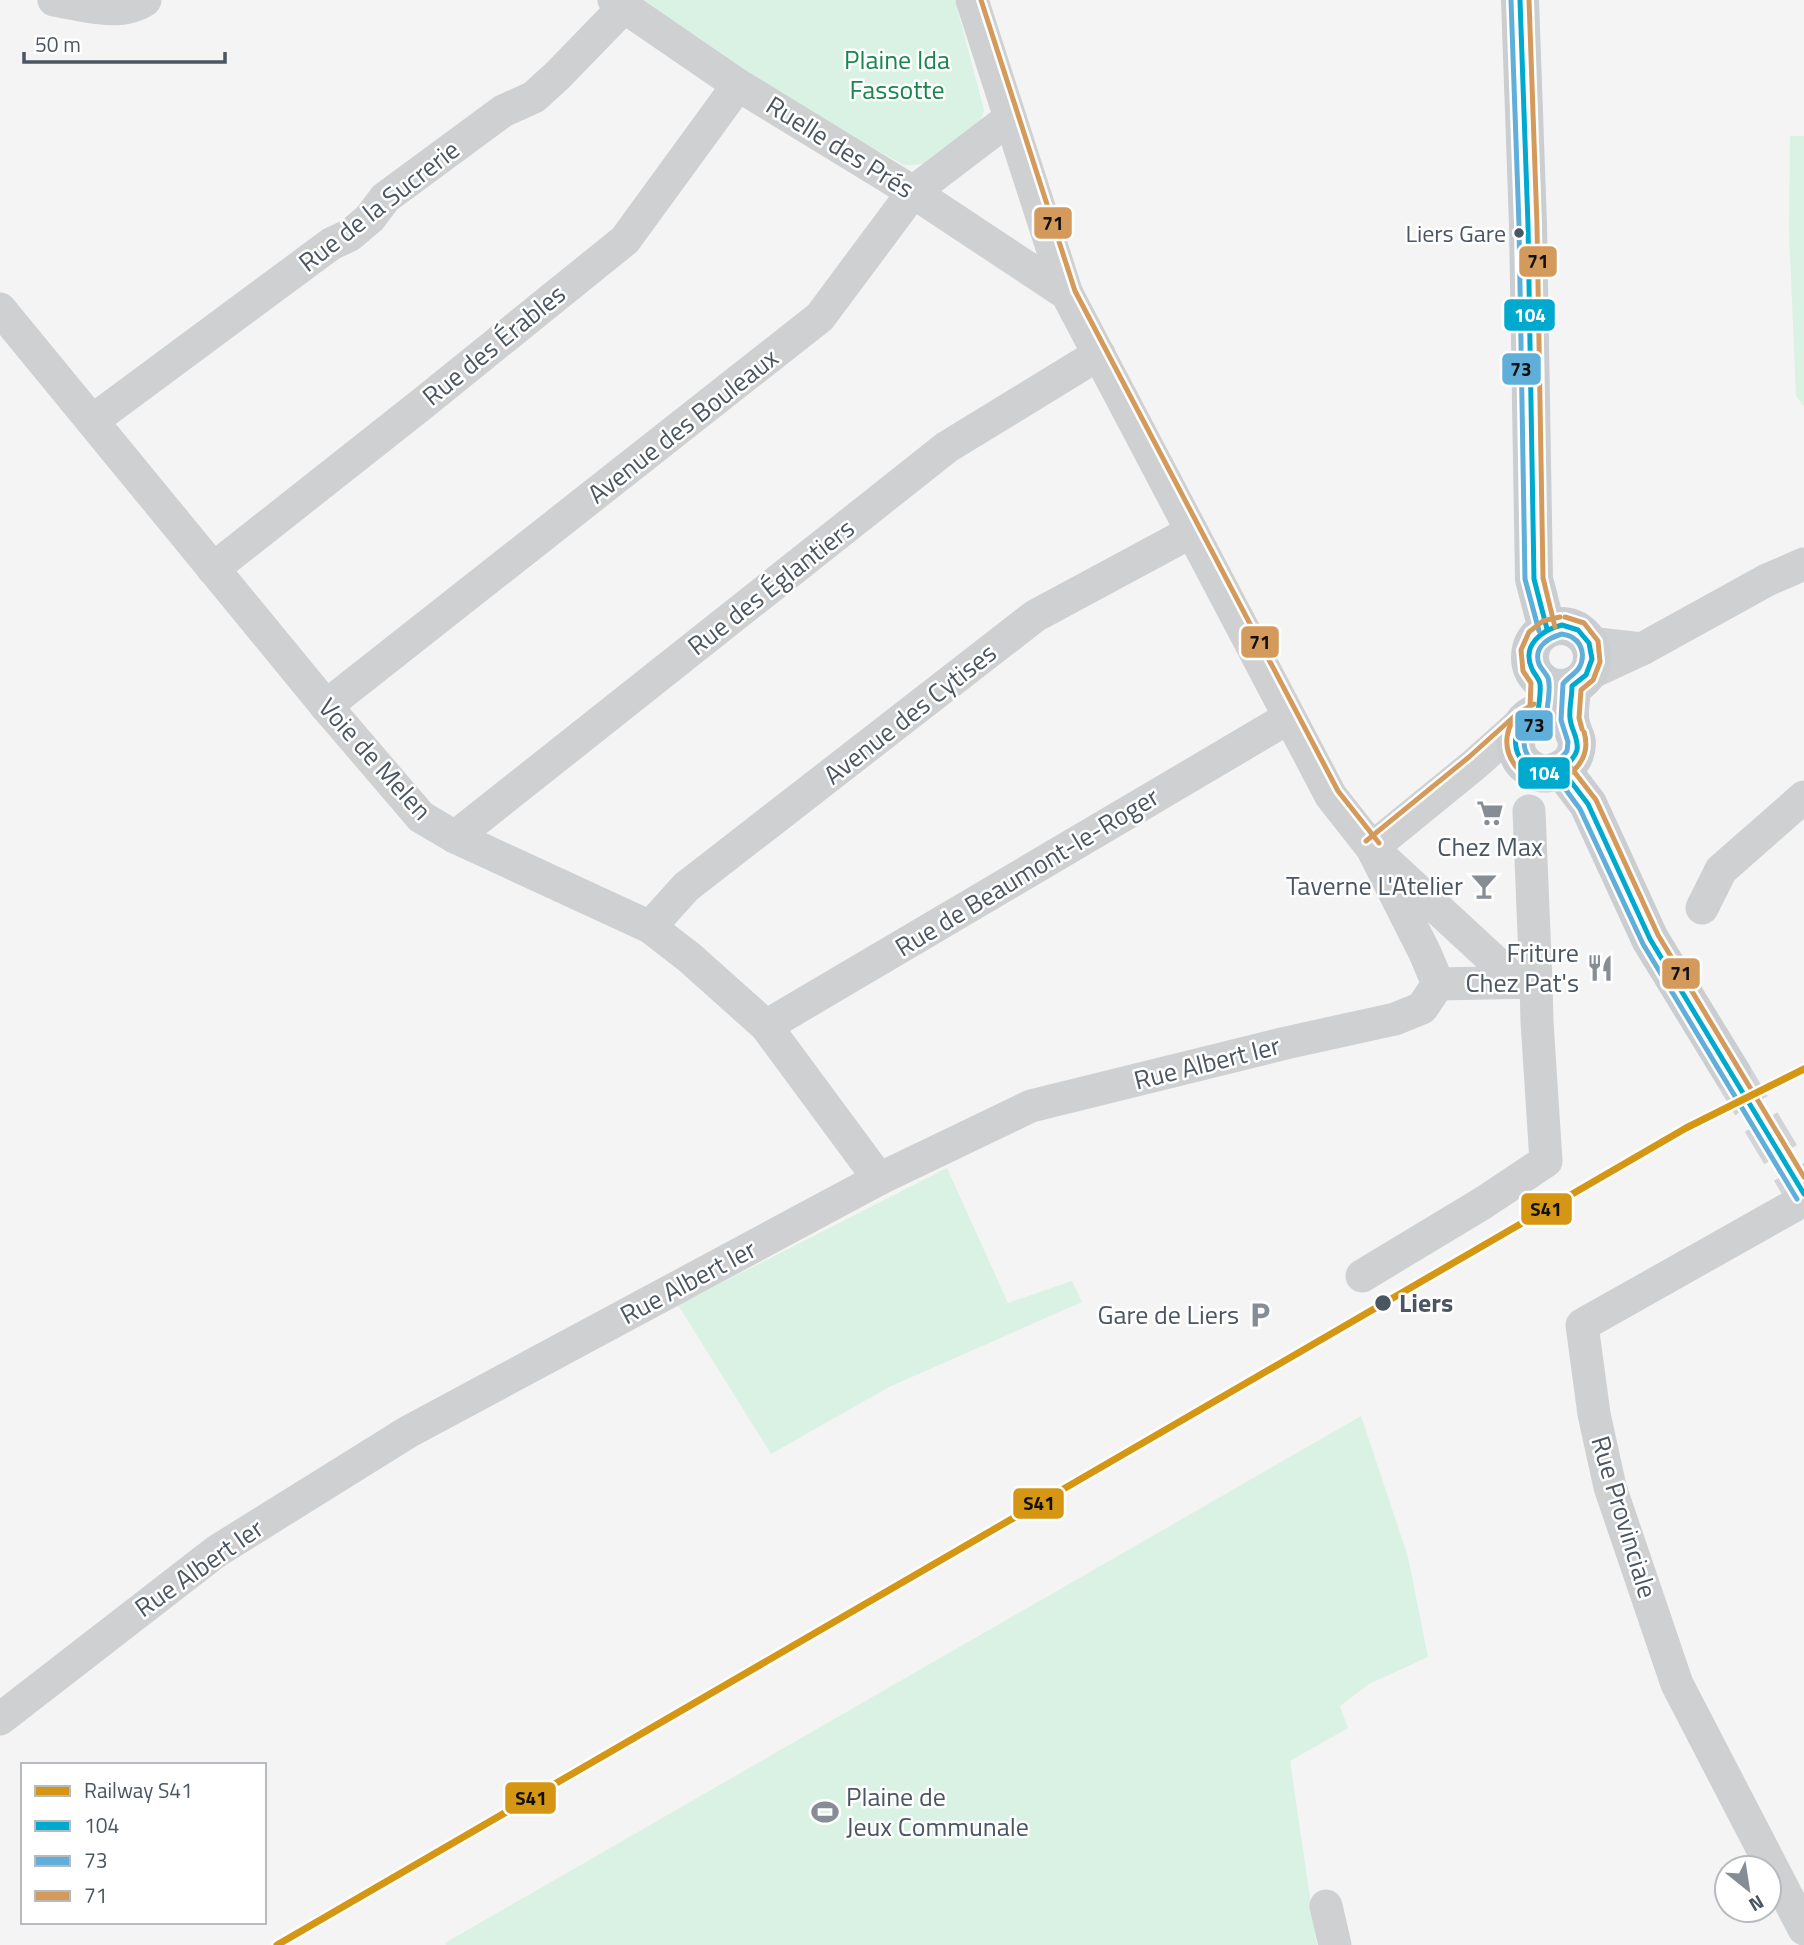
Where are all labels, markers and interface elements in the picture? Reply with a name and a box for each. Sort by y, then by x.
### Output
scale bar [24,21,226,65]
text: 50 m [35,28,81,60]
park label: Plaine Ida Fassotte [844,40,950,109]
street label: Ruelle des Prés [759,86,922,208]
street label: Rue de la Sucrerie [290,130,467,281]
line badge: 71 [1033,206,1073,240]
text: 71 [1042,208,1064,237]
place label: Liers Gare [1405,215,1506,251]
marker: Liers Gare [1512,226,1526,240]
line badge: 71 [1518,245,1558,278]
text: 71 [1527,246,1549,275]
street label: Rue des Érables [414,275,574,415]
line badge: 104 [1503,298,1556,332]
text: 104 [1514,300,1546,329]
street label: Avenue des Bouleaux [579,338,787,513]
line badge: 73 [1501,352,1542,386]
text: 73 [1510,354,1532,383]
street label: Rue des Églantiers [679,509,863,664]
line badge: 71 [1240,625,1280,659]
text: 71 [1249,627,1271,656]
street label: Avenue des Cytises [815,634,1005,794]
street label: Voie de Melen [310,689,441,829]
line badge: 73 [1514,709,1554,742]
text: 73 [1523,710,1545,739]
line badge: 104 [1517,756,1571,790]
text: 104 [1528,758,1560,787]
street label: Rue de Beaumont-le-Roger [887,777,1166,966]
supermarket icon: Chez Max [1475,798,1505,828]
place label: Chez Max [1437,827,1543,866]
place label: Taverne L'Atelier [1286,866,1463,905]
bar icon: Taverne L'Atelier [1469,871,1499,901]
place label: Friture Chez Pat's [1465,933,1579,1002]
restaurant icon: Friture Chez Pat's [1585,953,1615,983]
line badge: 71 [1661,957,1701,990]
text: 71 [1670,958,1692,987]
street label: Rue Albert Ier [1130,1026,1284,1099]
line badge: S41 [1520,1192,1573,1226]
text: S41 [1530,1194,1562,1223]
street label: Rue Albert Ier [613,1229,763,1334]
place label: Liers [1399,1283,1453,1322]
marker: Liers [1373,1293,1393,1313]
place label: Gare de Liers [1097,1295,1239,1334]
parking icon: Gare de Liers [1245,1300,1275,1330]
street label: Rue Provinciale [1581,1431,1668,1603]
line badge: S41 [1012,1487,1065,1520]
text: S41 [1023,1488,1055,1517]
street label: Rue Albert Ier [126,1509,271,1626]
legend [21,1763,266,1924]
text: Railway S41 [84,1774,193,1806]
place label: Plaine de Jeux Communale [846,1777,1029,1846]
line badge: S41 [504,1781,557,1815]
text: S41 [515,1783,547,1812]
sports icon: Plaine de Jeux Communale [810,1797,840,1827]
text: 104 [84,1809,119,1841]
text: 73 [84,1844,108,1876]
north arrow [1713,1854,1783,1924]
text: 71 [84,1879,108,1911]
text: N [1744,1888,1770,1920]

